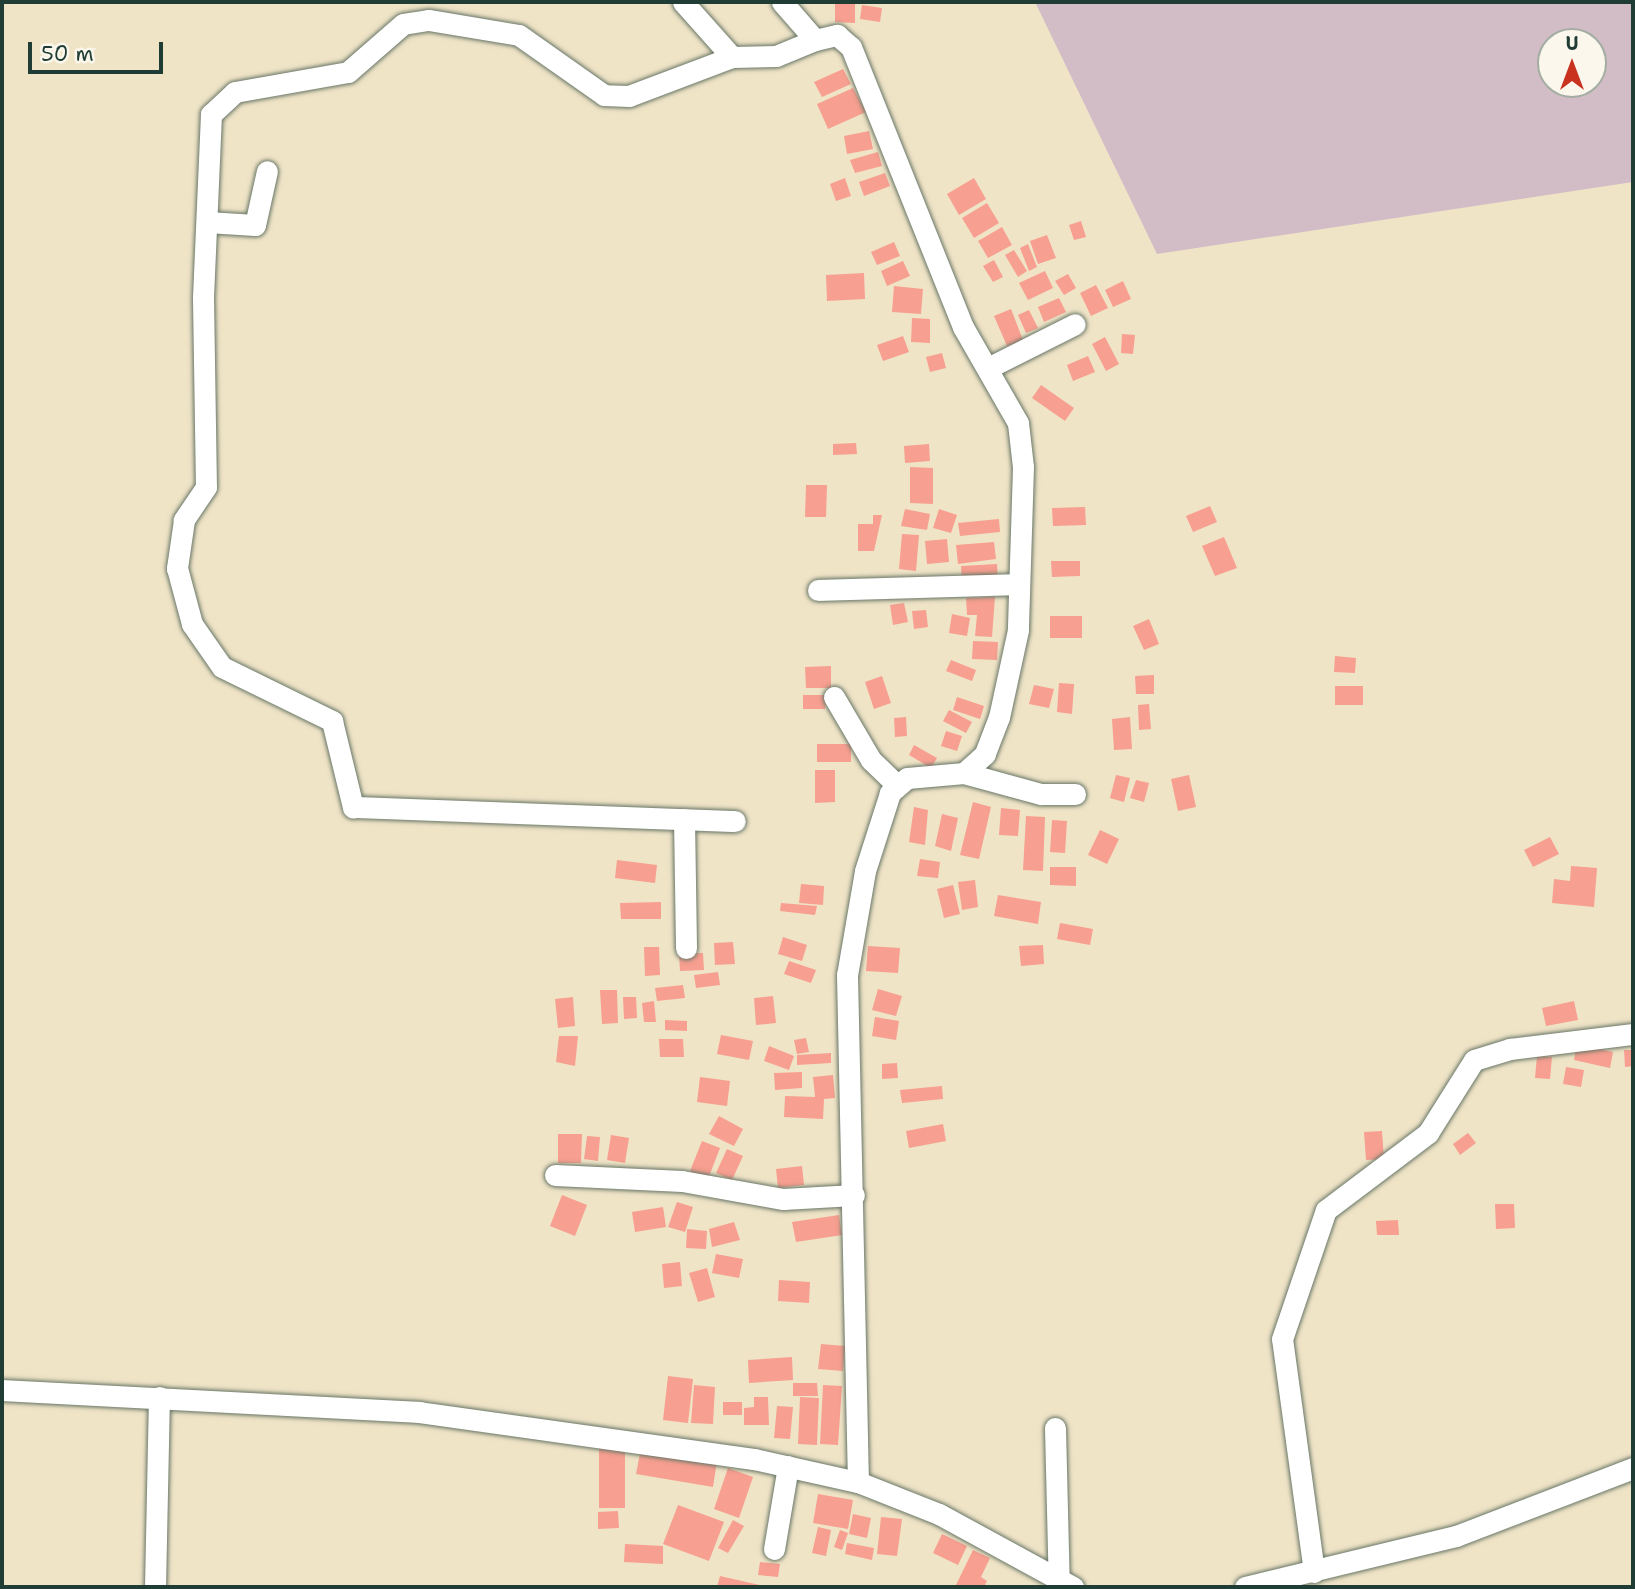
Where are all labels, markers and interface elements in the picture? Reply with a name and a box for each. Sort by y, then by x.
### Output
scale bar [32,28,166,72]
north arrow [1537,28,1607,98]
text: U [1566,31,1579,56]
text: 50 m [41,40,94,68]

